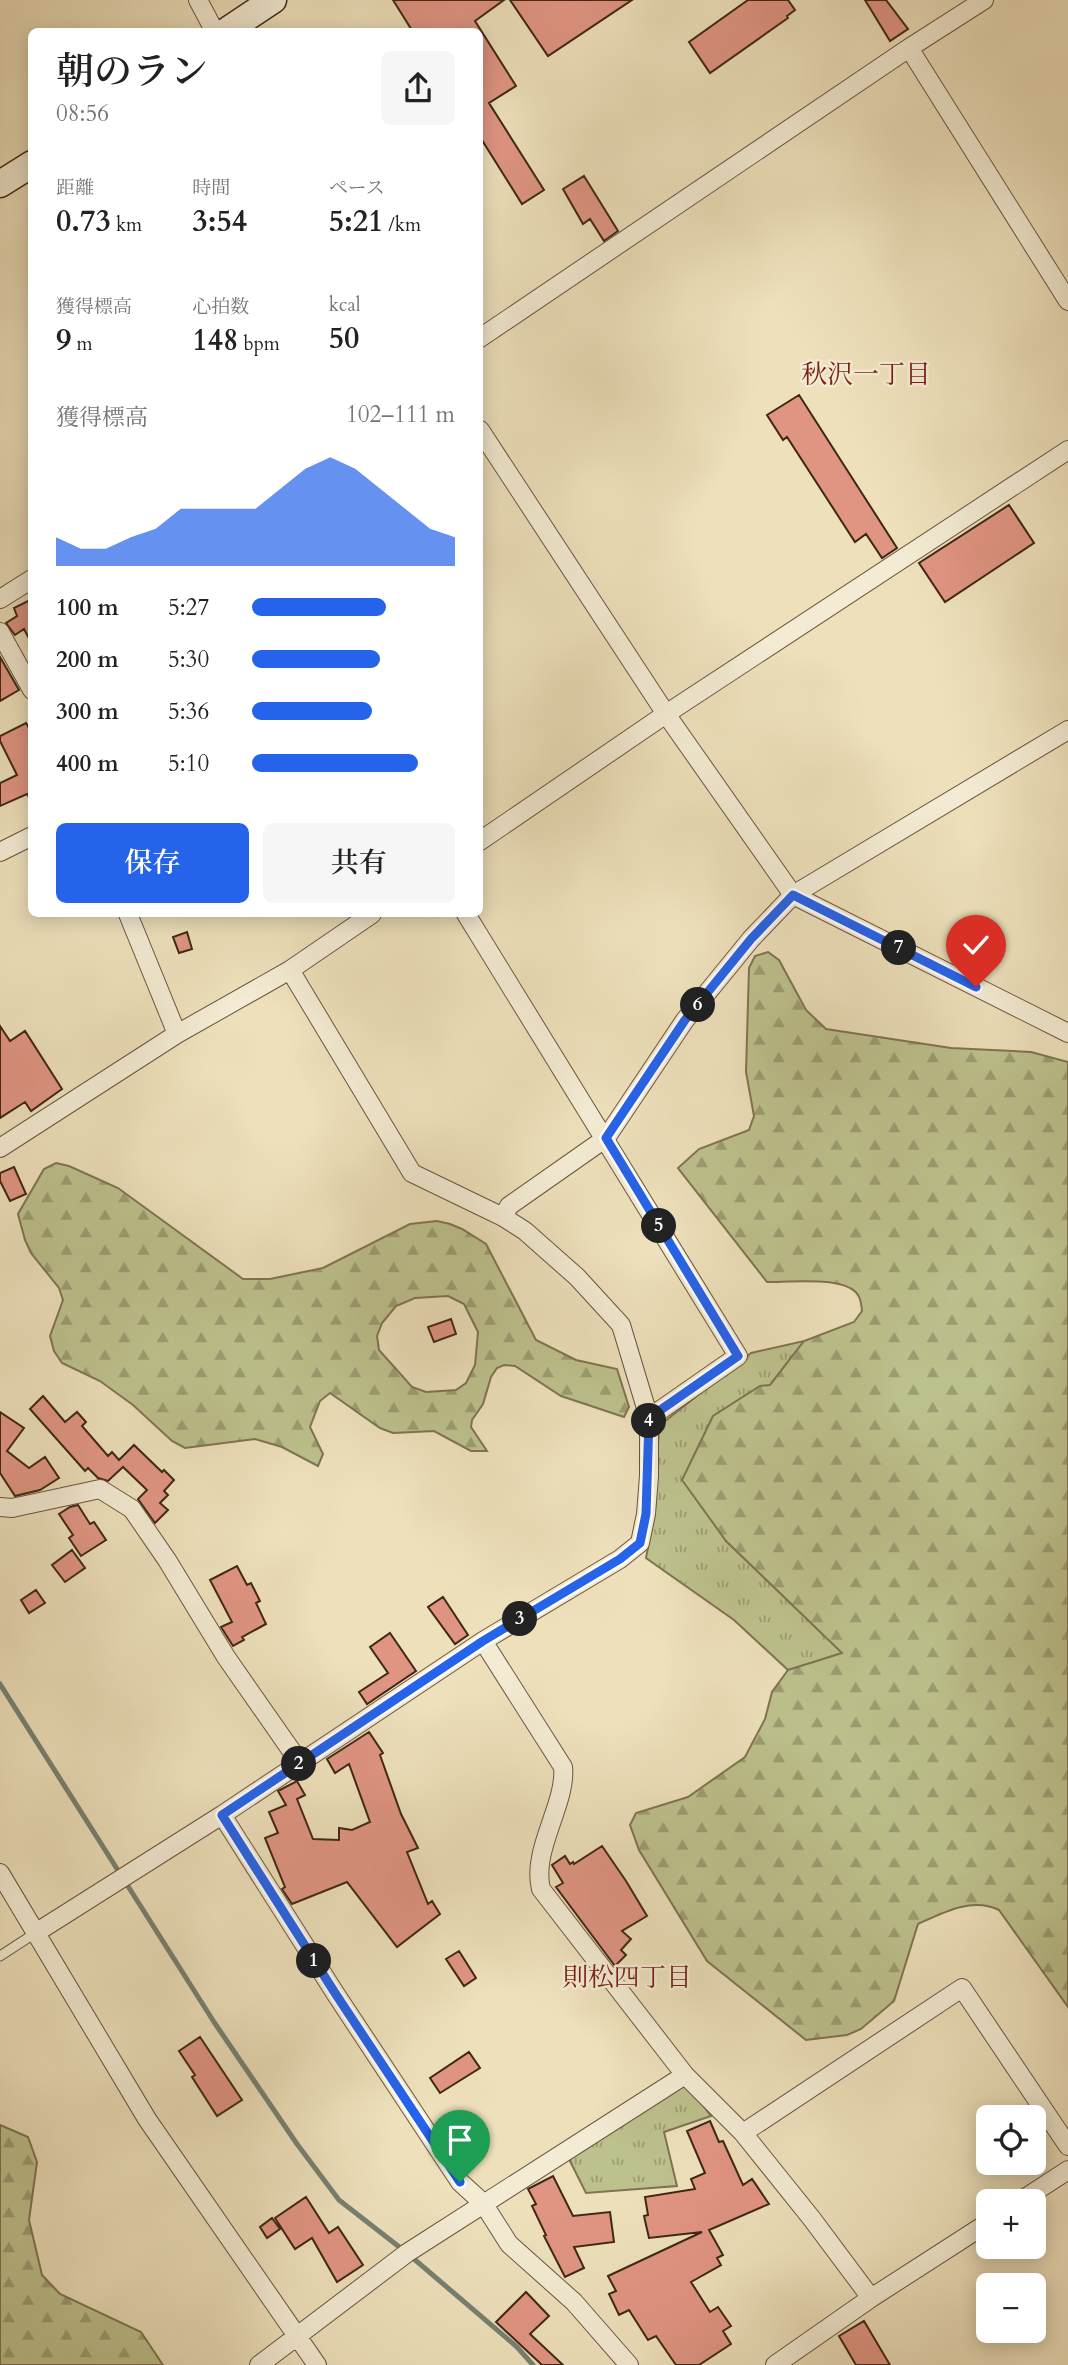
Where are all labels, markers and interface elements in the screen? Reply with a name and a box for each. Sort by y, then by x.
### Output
text: 朝のラン [56,46,208,98]
button: share [381,51,455,125]
text: 08:56 [56,98,109,129]
text: 距離 [56,175,94,201]
text: 時間 [192,175,230,201]
text: ペース [329,175,385,201]
text: 0.73 [56,201,111,242]
text: 3:54 [192,201,247,242]
text: 5:21 [329,201,383,242]
text: km [111,212,142,238]
text: /km [383,212,421,238]
text: kcal [329,292,361,318]
text: 獲得標高 [56,294,132,320]
text: 心拍数 [192,294,249,320]
text: 50 [329,318,359,359]
text: 9 [56,320,71,361]
text: 148 [192,320,238,361]
text: m [71,331,93,357]
text: bpm [238,331,280,357]
district label: 秋沢一丁目 [801,357,931,392]
text: 102–111 m [346,399,455,430]
text: 獲得標高 [56,402,148,433]
text: 100 m [56,592,119,623]
text: 5:27 [168,592,209,623]
text: 200 m [56,644,119,675]
text: 5:30 [168,644,209,675]
text: 300 m [56,696,119,727]
text: 5:36 [168,696,209,727]
text: 400 m [56,748,119,779]
text: 5:10 [168,748,209,779]
button: 保存 [56,823,249,903]
button: 共有 [263,823,455,903]
pin [946,915,1006,987]
icon: check [957,926,995,964]
pin: 7 [881,930,916,965]
text: 7 [894,934,903,960]
pin: 6 [680,988,716,1023]
text: 6 [693,991,702,1017]
pin: 5 [642,1208,676,1244]
text: 5 [654,1212,663,1238]
pin: 4 [632,1404,666,1438]
text: 4 [644,1407,653,1433]
pin: 3 [503,1602,538,1636]
text: 3 [515,1605,524,1631]
pin: 2 [282,1746,316,1782]
text: 2 [294,1750,303,1776]
pin: 1 [296,1944,332,1979]
text: 1 [309,1947,318,1973]
district label: 則松四丁目 [562,1960,692,1995]
map controls [976,2105,1046,2343]
button: locate [976,2105,1046,2175]
pin [430,2110,490,2182]
icon: arrive [441,2121,479,2159]
button: + [976,2189,1046,2259]
button: − [976,2273,1046,2343]

